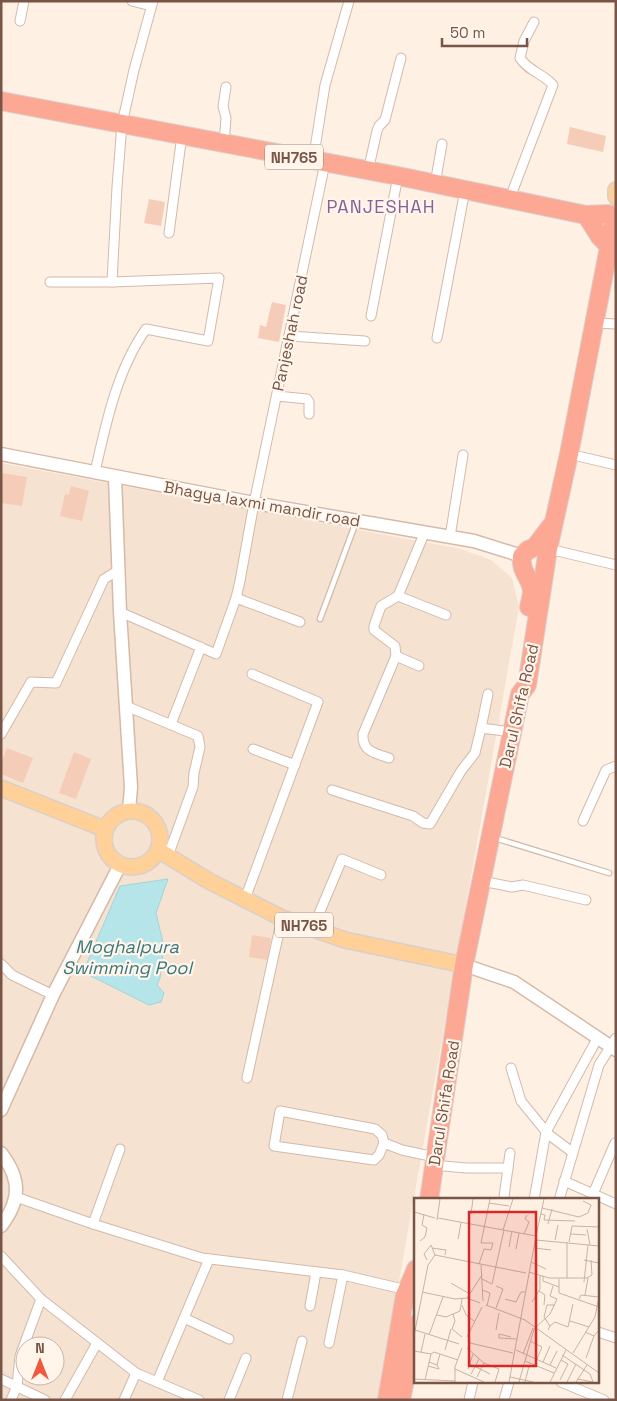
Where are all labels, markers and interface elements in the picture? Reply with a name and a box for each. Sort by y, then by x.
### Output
scale bar [442,15,527,47]
text: 50 m [450,23,485,42]
road number: NH765 [265,144,323,170]
district label: PANJESHAH [327,195,435,218]
street label: Panjeshah road [267,273,313,393]
street label: Bhagya laxmi mandir road [162,476,362,532]
street label: Darul Shifa Road [495,642,543,770]
road number: NH765 [275,912,333,938]
water label: Moghalpura Swimming Pool [62,935,194,979]
street label: Darul Shifa Road [424,1039,464,1167]
inset map [414,1198,600,1384]
north arrow [15,1336,65,1386]
text: N [35,1339,45,1357]

